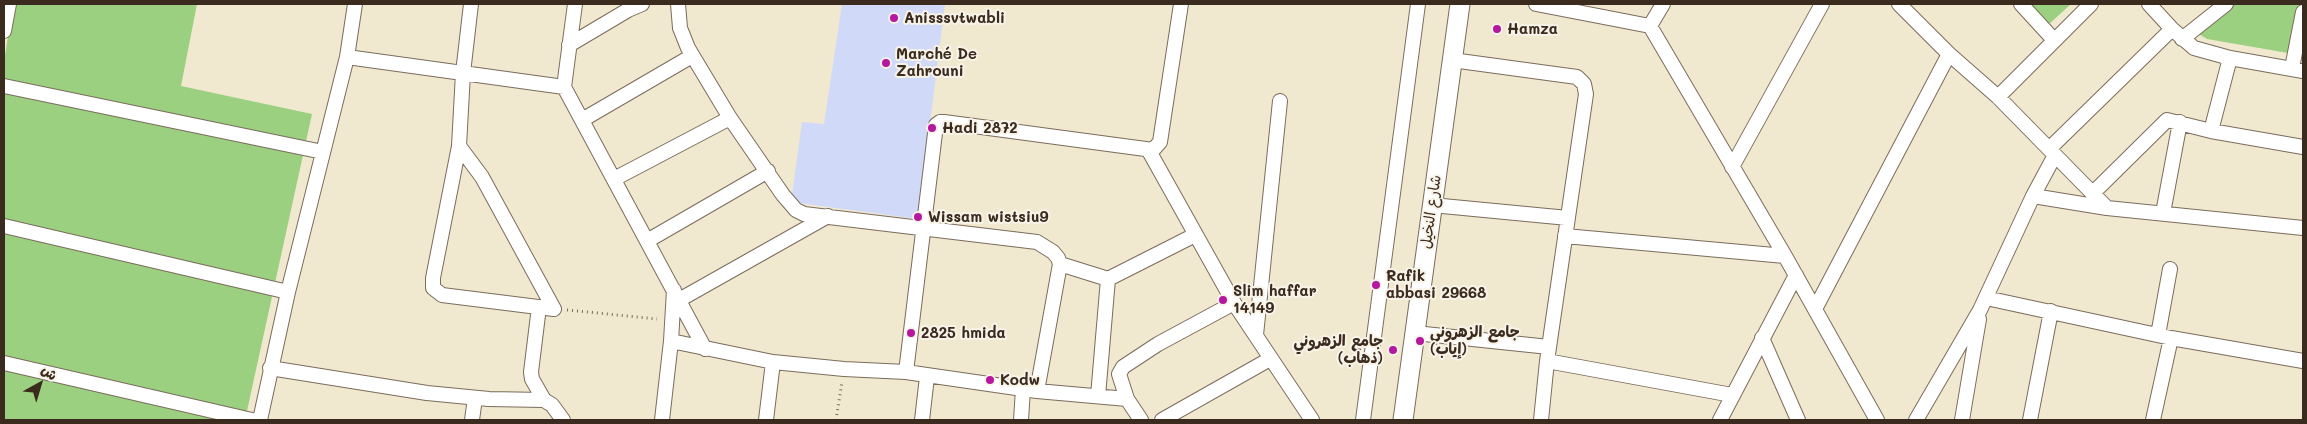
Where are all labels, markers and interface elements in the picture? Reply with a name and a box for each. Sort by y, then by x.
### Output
place label: Anisssvtwabli [904,9,1005,27]
marker: Anisssvtwabli [888,12,900,24]
place label: Hamza [1507,20,1558,38]
marker: Hamza [1491,23,1503,35]
place label: Marché De Zahrouni [896,45,977,80]
marker: Marché De Zahrouni [880,57,892,69]
place label: Hadi 2872 [942,119,1018,137]
marker: Hadi 2872 [926,122,938,134]
street label: شارع النخيل [1417,174,1445,250]
place label: Wissam wistsiu9 [928,208,1049,226]
marker: Wissam wistsiu9 [912,211,924,223]
place label: Rafik abbasi 29668 [1386,267,1486,302]
marker: Rafik abbasi 29668 [1370,279,1382,291]
place label: Slim haffar 14149 [1233,282,1317,317]
marker: Slim haffar 14149 [1217,294,1229,306]
place label: جامع الزهروني (إياب) [1430,323,1520,358]
place label: 2825 hmida [921,324,1006,342]
marker: 2825 hmida [905,327,917,339]
place label: جامع الزهروني (ذهاب) [1293,332,1383,367]
marker: جامع الزهروني (إياب) [1414,335,1426,347]
marker: جامع الزهروني (ذهاب) [1387,344,1399,356]
north arrow [15,359,65,409]
text: ش [38,360,62,384]
place label: Kodw [1000,371,1040,389]
marker: Kodw [984,374,996,386]

